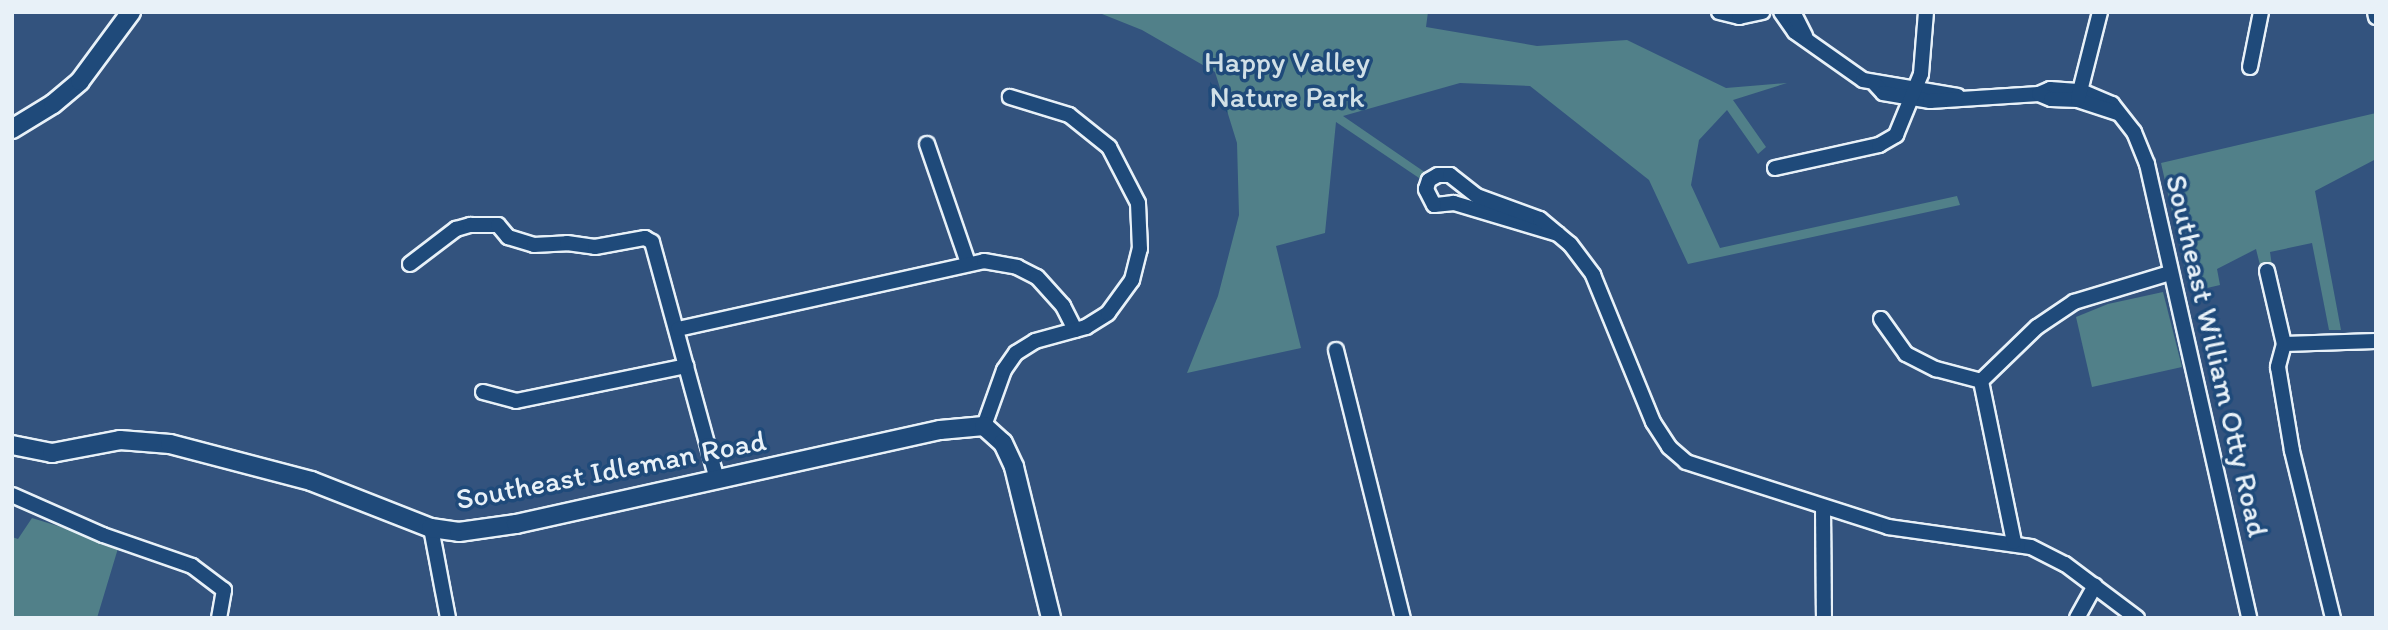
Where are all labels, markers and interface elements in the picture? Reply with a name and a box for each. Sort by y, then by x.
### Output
park label: Happy Valley Nature Park [1204,44,1370,114]
street label: Southeast William Otty Road [2158,171,2276,541]
street label: Southeast Idleman Road [453,422,769,518]

